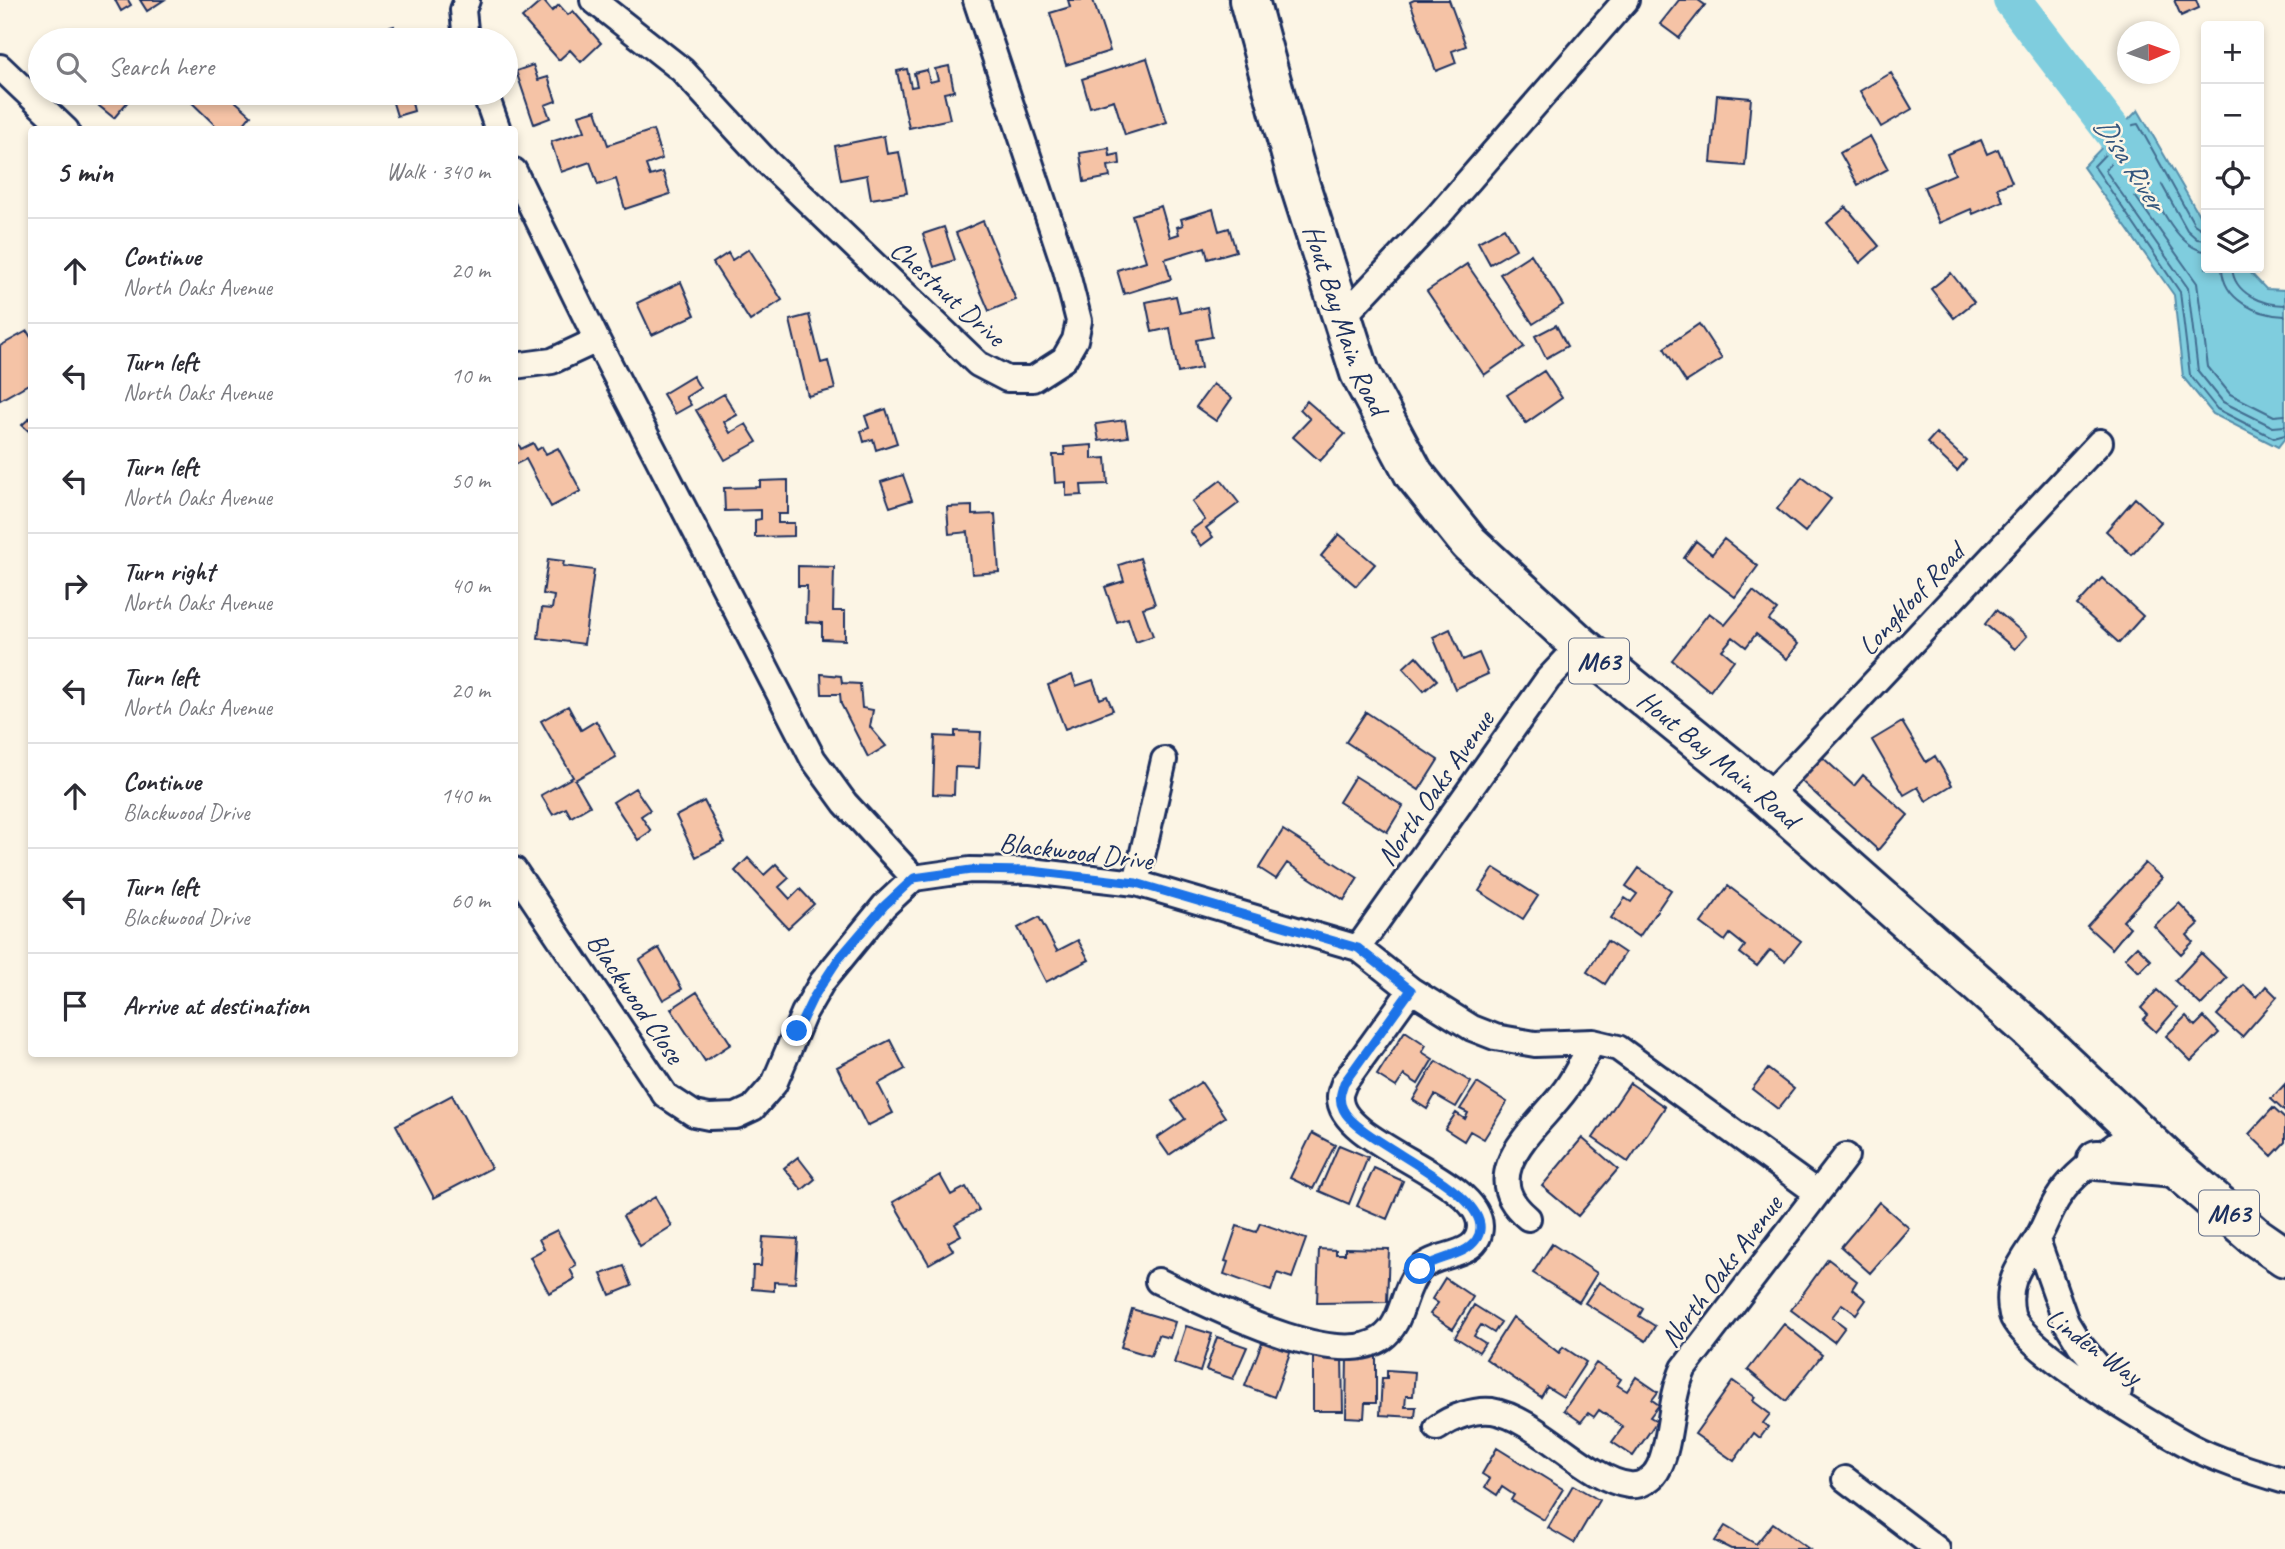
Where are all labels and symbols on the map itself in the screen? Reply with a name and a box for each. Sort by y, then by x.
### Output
north arrow [2117,21,2180,84]
water label: Disa River [2086,109,2177,221]
street label: Hout Bay Main Road [1296,220,1398,424]
street label: Chestnut Drive [883,232,1014,355]
street label: Longkloof Road [1850,533,1975,662]
road number: M63 [1569,638,1629,684]
street label: Hout Bay Main Road [1631,682,1810,838]
street label: North Oaks Avenue [1369,702,1502,872]
street label: Blackwood Drive [997,824,1156,878]
street label: Blackwood Close [579,926,694,1072]
route end [781,1015,812,1046]
street label: North Oaks Avenue [1652,1187,1791,1354]
road number: M63 [2199,1190,2259,1236]
route start [1404,1253,1435,1284]
street label: Linden Way [2039,1299,2151,1394]

